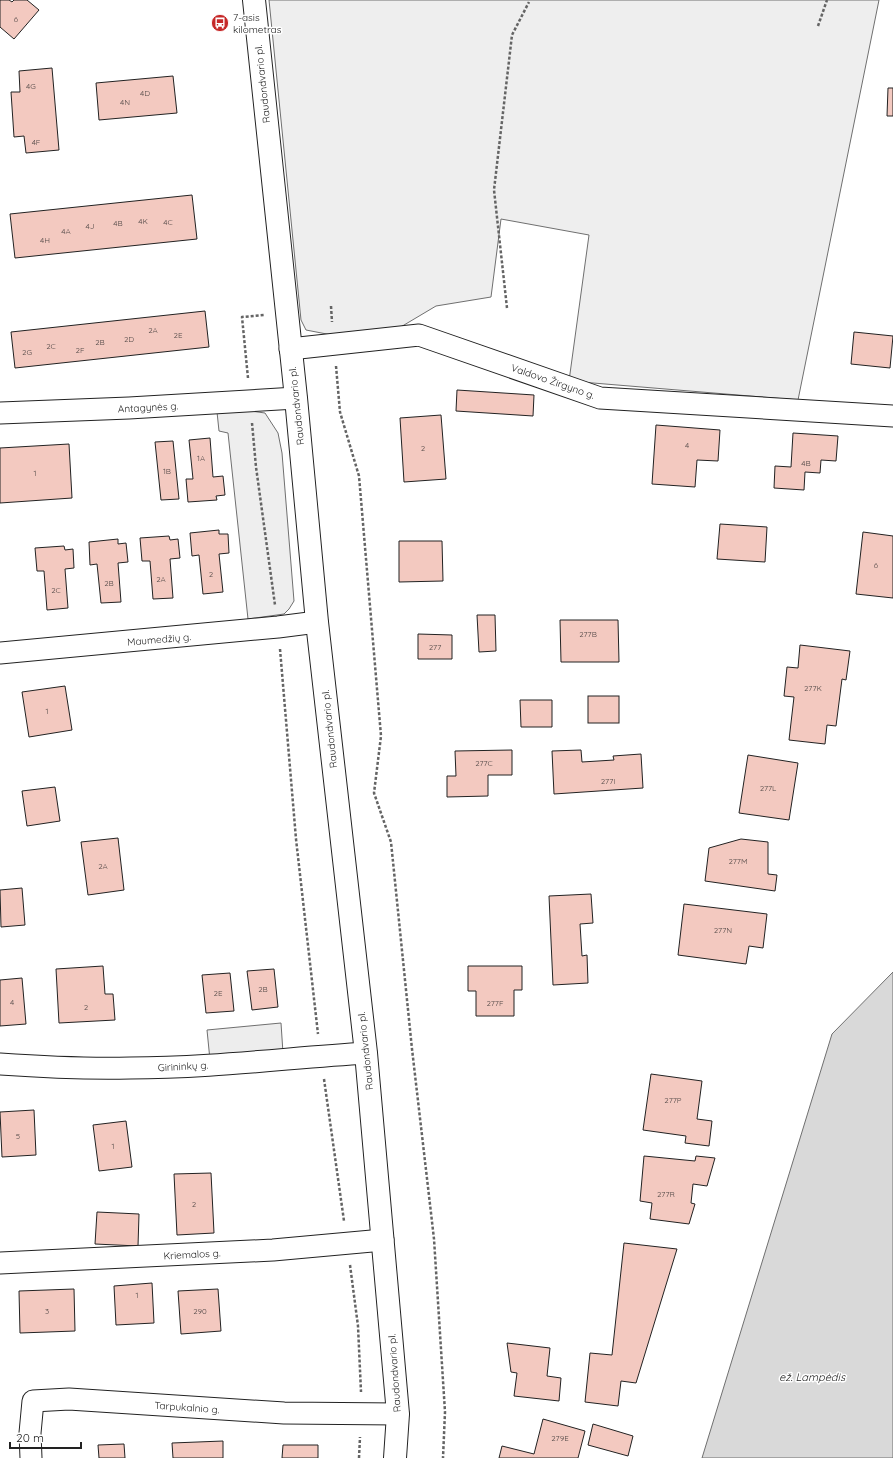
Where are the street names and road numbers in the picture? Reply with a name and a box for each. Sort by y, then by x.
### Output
street label: Raudondvario pl. [252,44,273,124]
street label: Valdovo Žirgyno g. [509,361,597,402]
street label: Raudondvario pl. [286,366,307,446]
street label: Antagynės g. [117,399,179,416]
street label: Maumedžių g. [127,630,192,649]
street label: Raudondvario pl. [319,689,340,769]
street label: Raudondvario pl. [355,1011,376,1091]
street label: Girininkų g. [157,1059,209,1074]
street label: Kriemalos g. [163,1247,221,1262]
street label: Raudondvario pl. [385,1333,404,1413]
street label: Tarpukalnio g. [154,1399,220,1416]

